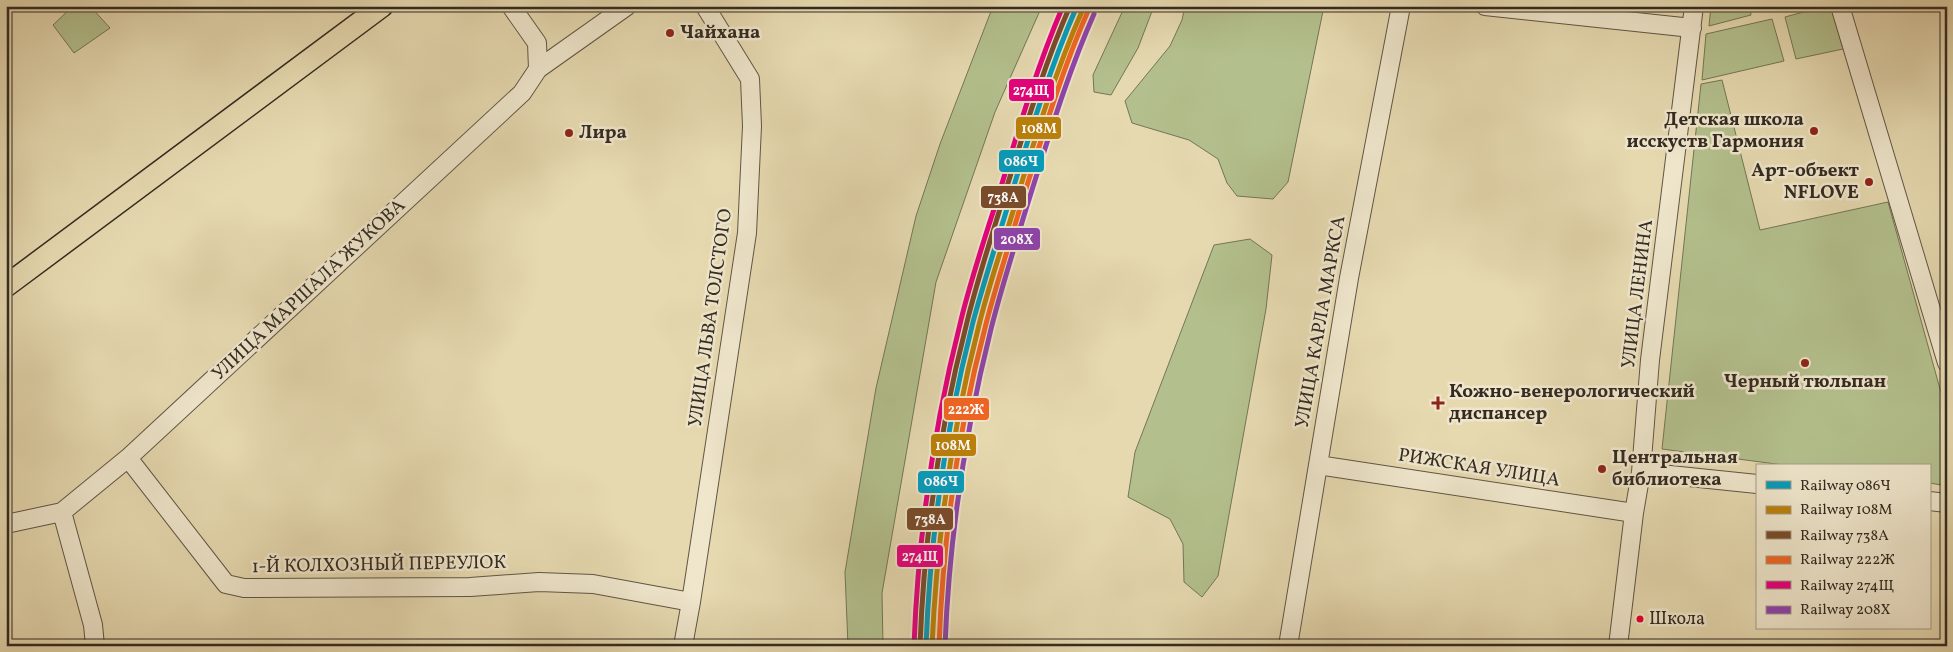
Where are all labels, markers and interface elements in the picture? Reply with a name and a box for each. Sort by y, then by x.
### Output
place label: Чайхана [680,20,760,46]
marker: Чайхана [664,27,676,39]
line badge: 274Щ [1008,78,1055,102]
text: 274Щ [1013,82,1049,101]
place label: Детская школа исскуств Гармония [1627,107,1804,155]
line badge: 108М [1015,116,1062,140]
place label: Лира [579,120,627,146]
text: 108М [1021,120,1057,139]
marker: Детская школа исскуств Гармония [1808,125,1820,137]
marker: Лира [563,127,575,139]
line badge: 086Ч [998,149,1045,173]
text: 086Ч [1004,153,1038,172]
place label: Арт-объект NFLOVE [1751,158,1860,206]
marker: Арт-объект NFLOVE [1863,176,1875,188]
line badge: 738А [980,185,1027,209]
text: 738А [987,189,1019,208]
street label: УЛИЦА МАРШАЛА ЖУКОВА [207,193,411,387]
street label: УЛИЦА ЛЬВА ТОЛСТОГО [683,207,739,429]
street label: УЛИЦА КАРЛА МАРКСА [1289,214,1353,430]
street label: УЛИЦА ЛЕНИНА [1616,218,1660,370]
line badge: 208Х [993,227,1041,251]
text: 208Х [1000,231,1034,250]
marker: Черный тюльпан [1799,357,1811,369]
place label: Черный тюльпан [1724,369,1886,395]
place label: Кожно-венерологический диспансер [1449,379,1695,427]
marker: Кожно-венерологический диспансер [1431,396,1445,410]
line badge: 222Ж [943,397,990,421]
text: 222Ж [948,401,985,420]
line badge: 108М [930,433,977,457]
text: 108М [935,437,971,456]
street label: РИЖСКАЯ УЛИЦА [1396,442,1562,494]
place label: Центральная библиотека [1612,445,1738,493]
marker: Центральная библиотека [1596,463,1608,475]
legend [1756,464,1930,630]
line badge: 086Ч [917,470,965,494]
text: 086Ч [924,473,958,492]
text: Railway 086Ч [1800,476,1891,497]
text: Railway 108М [1800,500,1892,521]
line badge: 738А [906,507,954,531]
text: 738А [914,511,946,530]
text: Railway 738А [1800,526,1889,547]
line badge: 274Щ [896,544,944,568]
text: 274Щ [902,548,938,567]
street label: 1-Й КОЛХОЗНЫЙ ПЕРЕУЛОК [251,550,507,580]
text: Railway 222Ж [1800,550,1895,571]
text: Railway 274Щ [1800,576,1894,597]
text: Railway 208Х [1800,600,1891,621]
place label: Школа [1649,607,1705,632]
marker: Школа [1635,614,1645,624]

